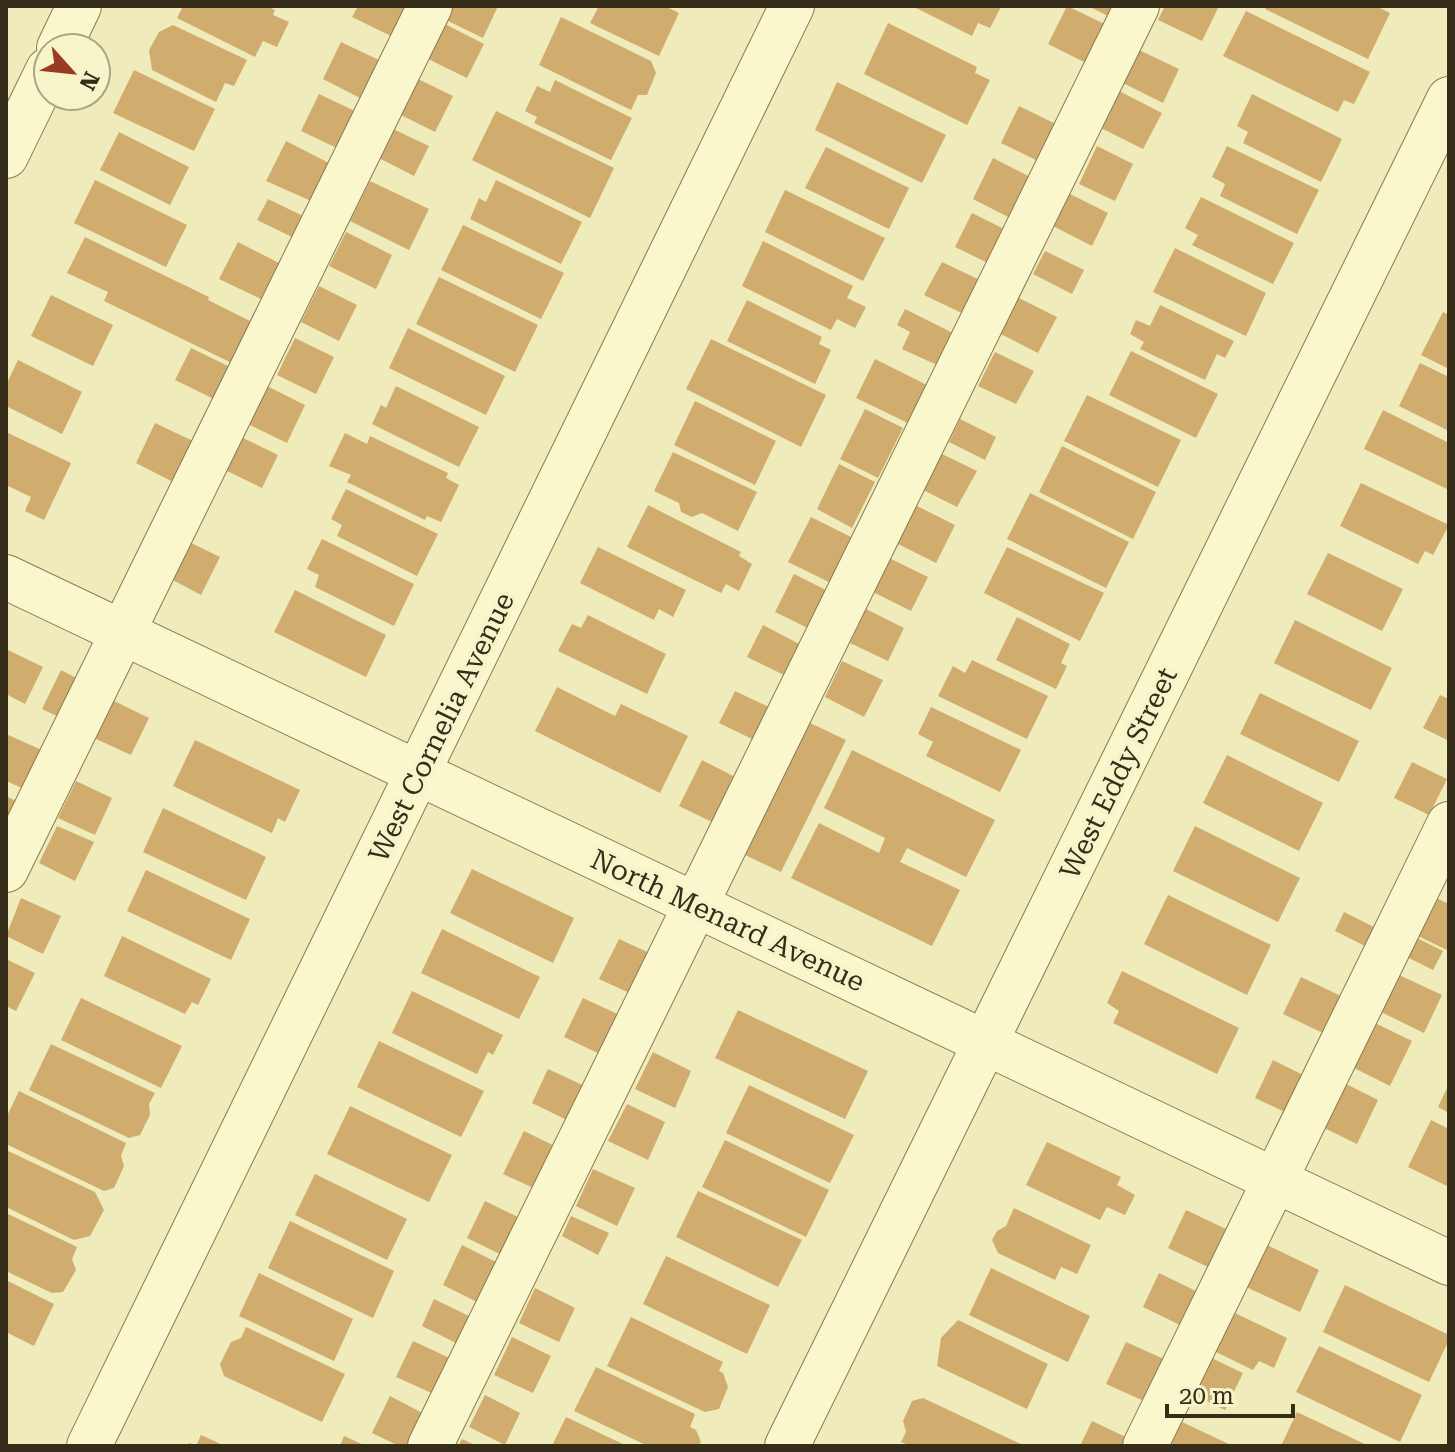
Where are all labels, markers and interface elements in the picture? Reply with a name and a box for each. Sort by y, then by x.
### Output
north arrow [32,32,112,112]
text: N [74,68,104,94]
street label: West Cornelia Avenue [362,587,521,867]
street label: West Eddy Street [1053,662,1184,884]
street label: North Menard Avenue [586,842,870,998]
scale bar [1167,1368,1293,1418]
text: 20 m [1179,1382,1234,1410]

